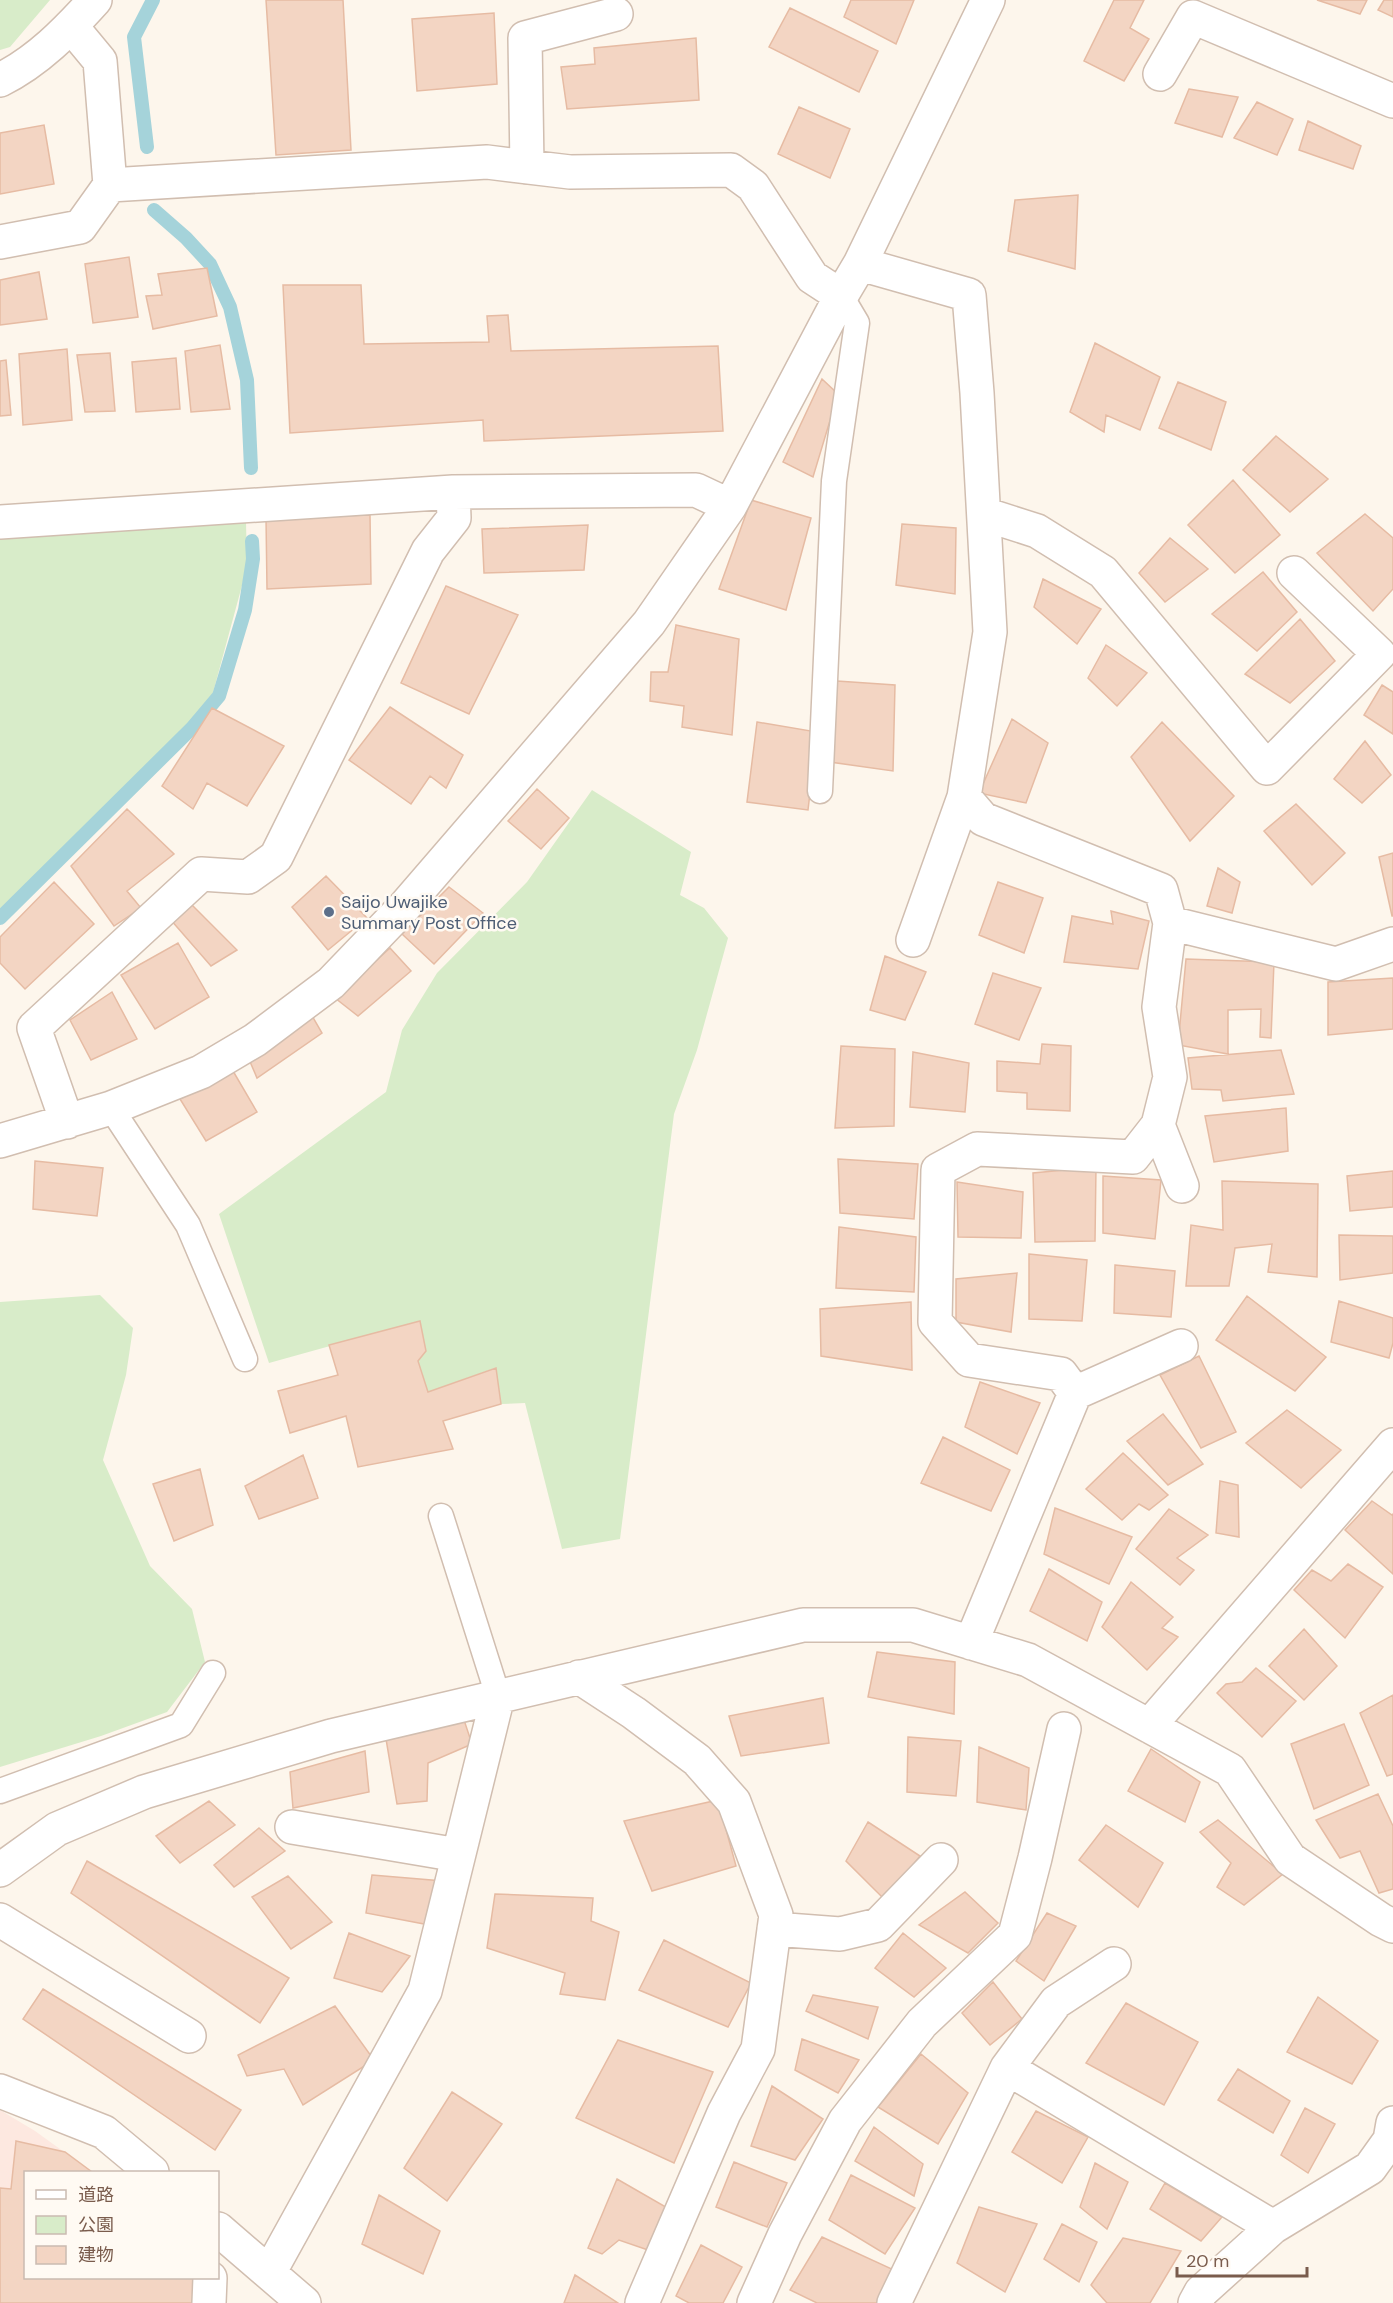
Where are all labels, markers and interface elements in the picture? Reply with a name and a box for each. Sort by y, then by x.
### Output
place label: Saijo Uwajike Summary Post Office [341,890,517,935]
marker: Saijo Uwajike Summary Post Office [322,905,336,919]
legend [24,2171,219,2279]
text: 道路 [78,2183,114,2207]
text: 公園 [78,2213,114,2237]
scale bar [1177,2240,1308,2278]
text: 建物 [78,2243,114,2267]
text: 20 m [1186,2249,1229,2273]

